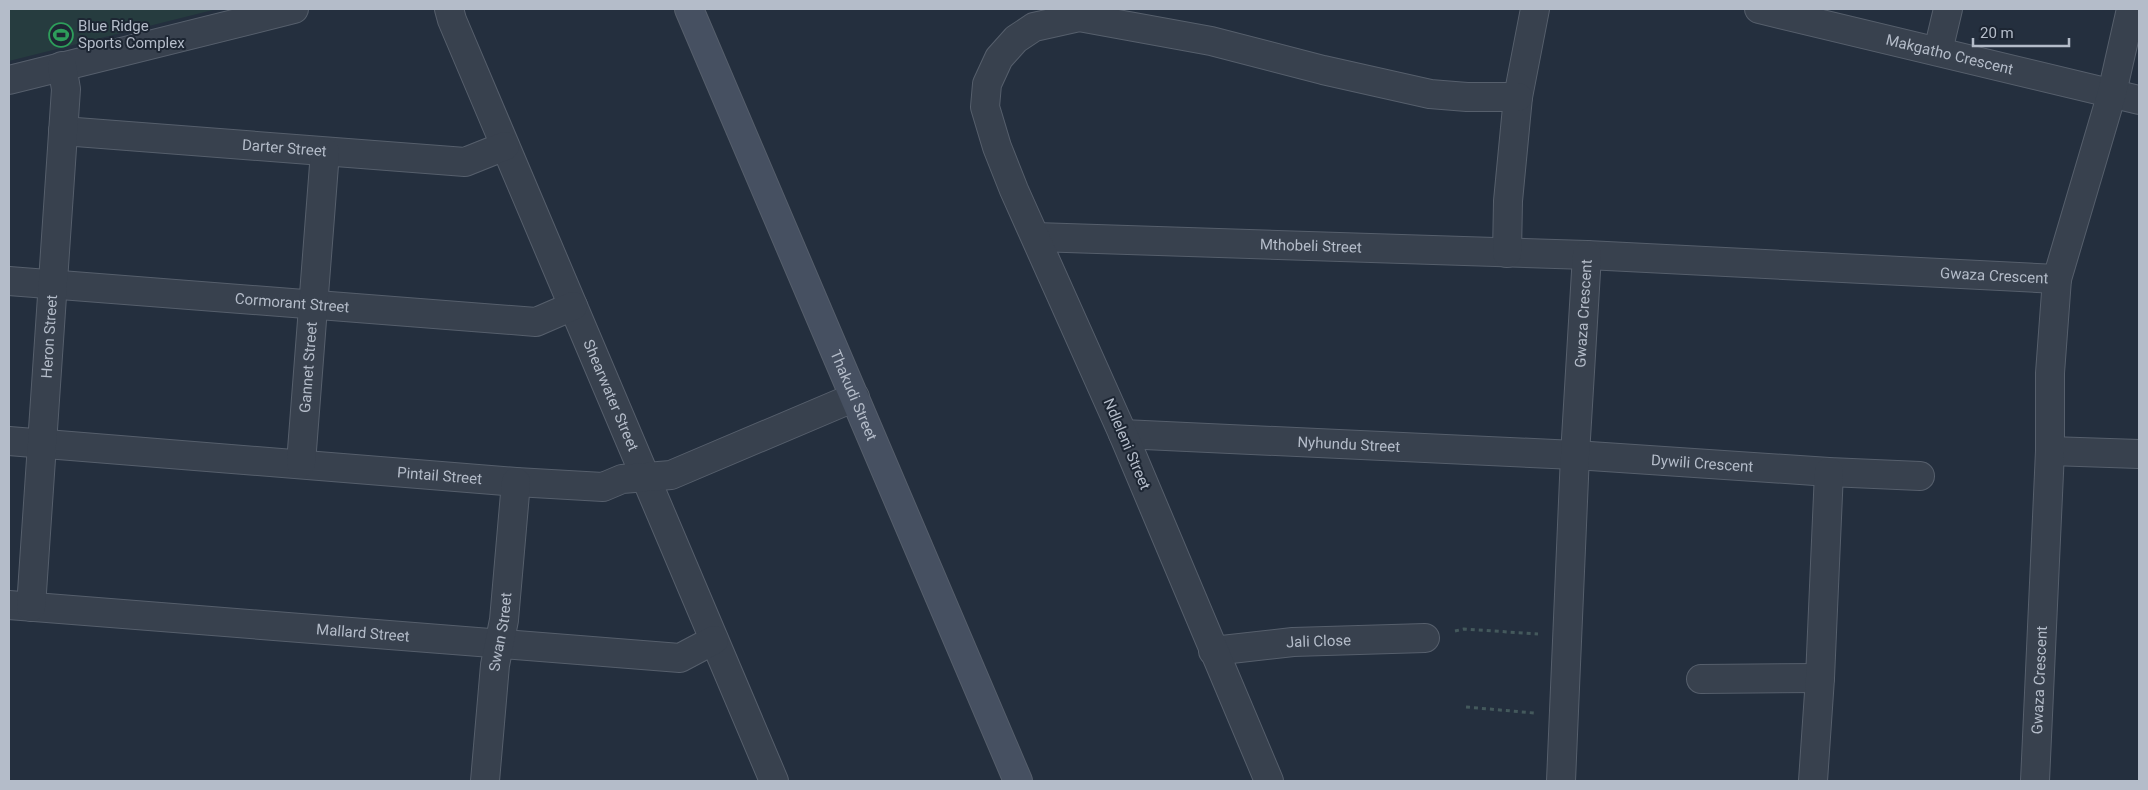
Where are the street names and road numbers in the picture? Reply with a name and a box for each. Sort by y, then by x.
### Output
street label: Makgatho Crescent [1884,31,2015,79]
street label: Darter Street [241,136,327,160]
street label: Mthobeli Street [1260,235,1362,257]
street label: Gwaza Crescent [1571,259,1596,368]
street label: Gwaza Crescent [1940,264,2049,288]
street label: Cormorant Street [234,290,350,316]
street label: Heron Street [37,294,61,379]
street label: Gannet Street [296,321,321,413]
street label: Shearwater Street [579,337,642,454]
street label: Thakudi Street [826,347,881,443]
street label: Ndleleni Street [1100,396,1154,493]
street label: Nyhundu Street [1297,433,1401,456]
street label: Dywili Crescent [1651,451,1754,476]
street label: Pintail Street [396,463,483,488]
street label: Swan Street [485,592,515,672]
street label: Mallard Street [316,620,410,646]
street label: Gwaza Crescent [2028,625,2051,735]
street label: Jali Close [1285,631,1351,652]

